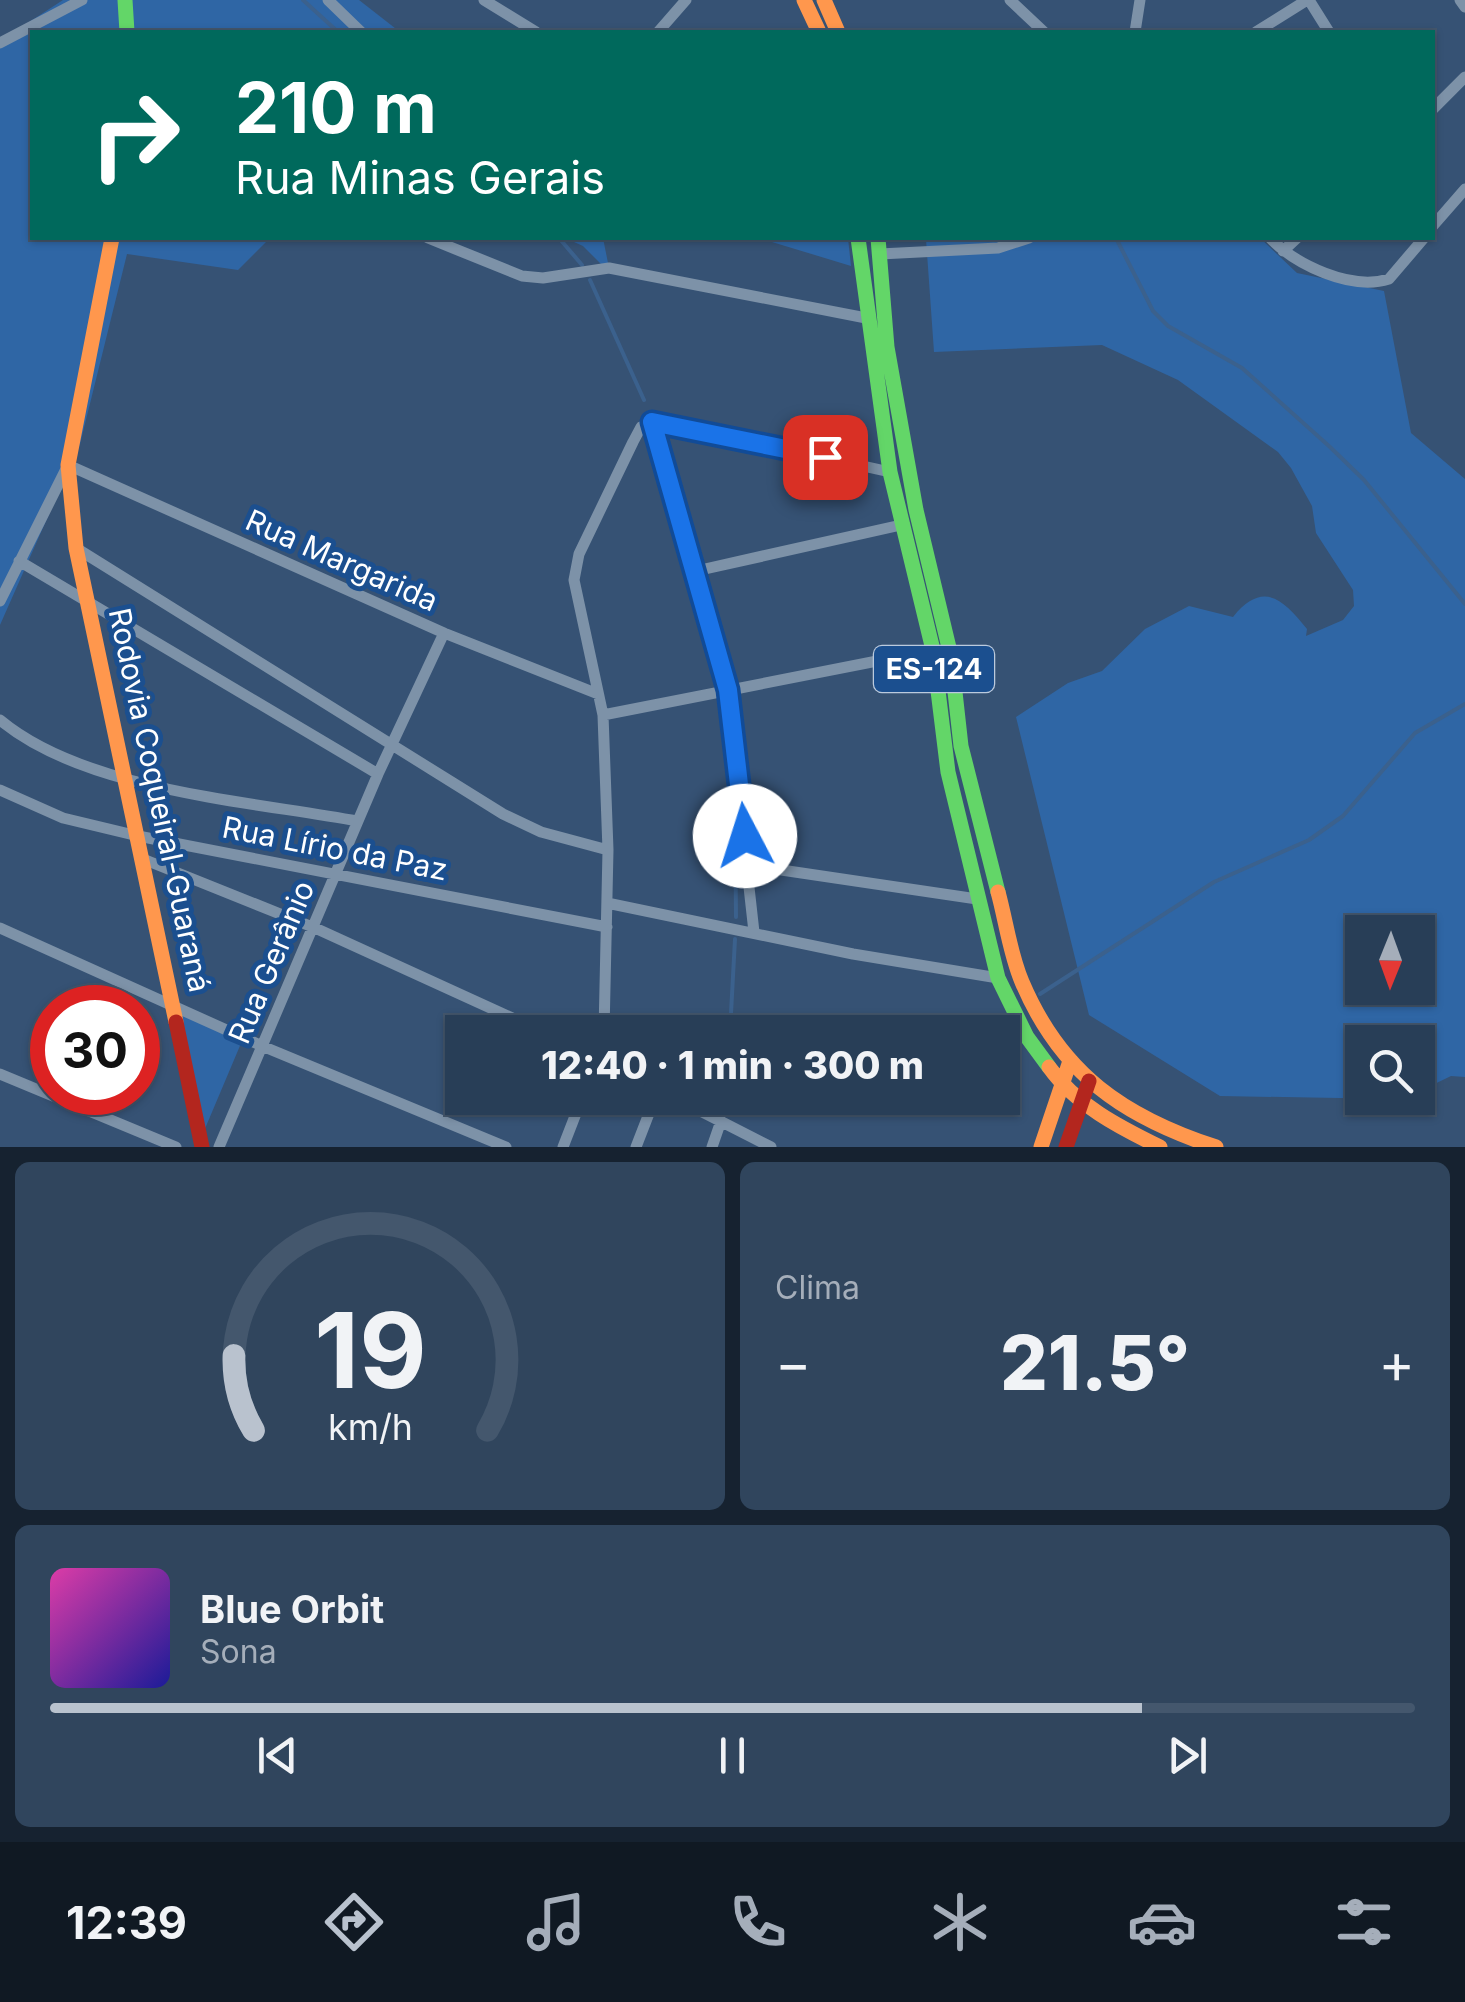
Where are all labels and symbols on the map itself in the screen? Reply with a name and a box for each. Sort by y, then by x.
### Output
pin [783,415,868,500]
street label: Rua Margarida [240,502,444,618]
street label: Rodovia Coqueiral-Guaraná [102,605,218,995]
road number: ES-124 [874,646,994,692]
position arrow [693,784,797,888]
street label: Rua Lírio da Paz [220,809,450,887]
street label: Rua Gerânio [221,875,321,1049]
north arrow [1345,915,1435,1005]
speed limit sign: 30 [30,985,160,1115]

